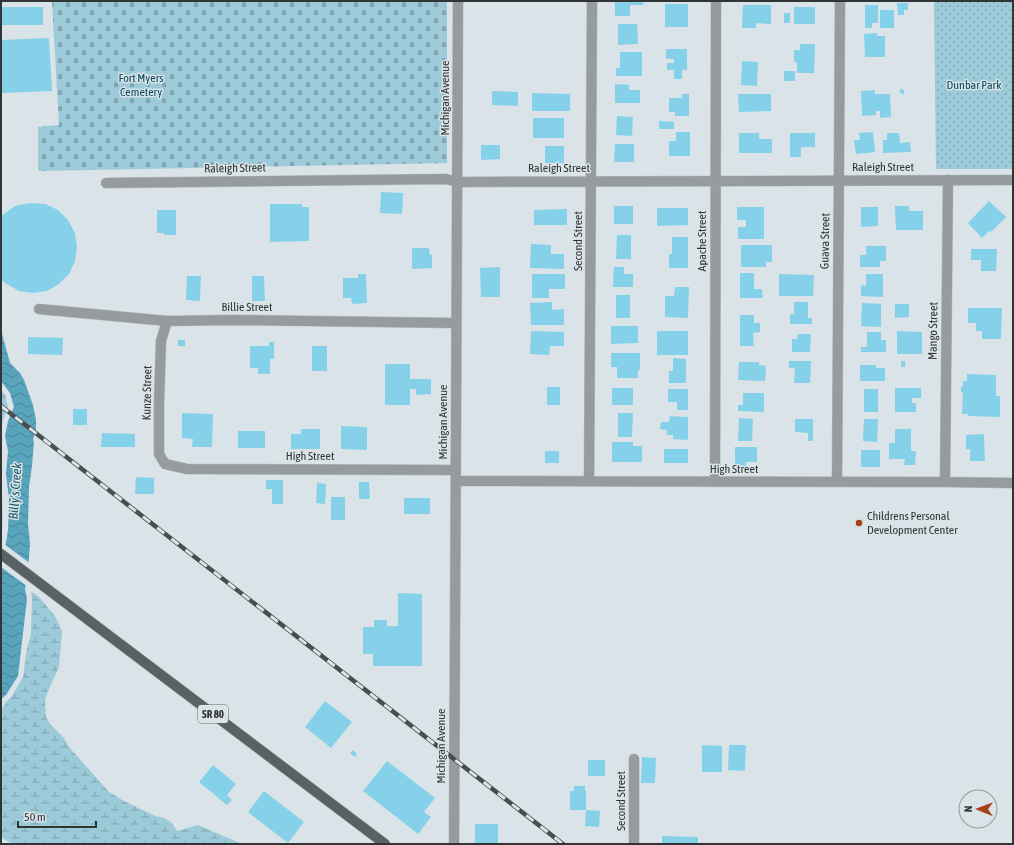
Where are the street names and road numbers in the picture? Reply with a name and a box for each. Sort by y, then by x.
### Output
street label: Michigan Avenue [438,60,452,136]
street label: Raleigh Street [204,160,267,176]
street label: Raleigh Street [852,160,914,174]
street label: Raleigh Street [528,161,590,175]
street label: Second Street [571,210,585,271]
street label: Apache Street [695,210,709,271]
street label: Guava Street [818,212,832,269]
street label: Billie Street [222,300,273,314]
street label: Mango Street [925,301,941,360]
street label: Kunze Street [140,365,154,421]
street label: Michigan Avenue [436,384,450,460]
street label: High Street [286,449,335,463]
street label: High Street [710,462,759,476]
road number: SR 80 [198,705,228,723]
street label: Michigan Avenue [434,708,448,784]
street label: Second Street [614,770,628,831]

